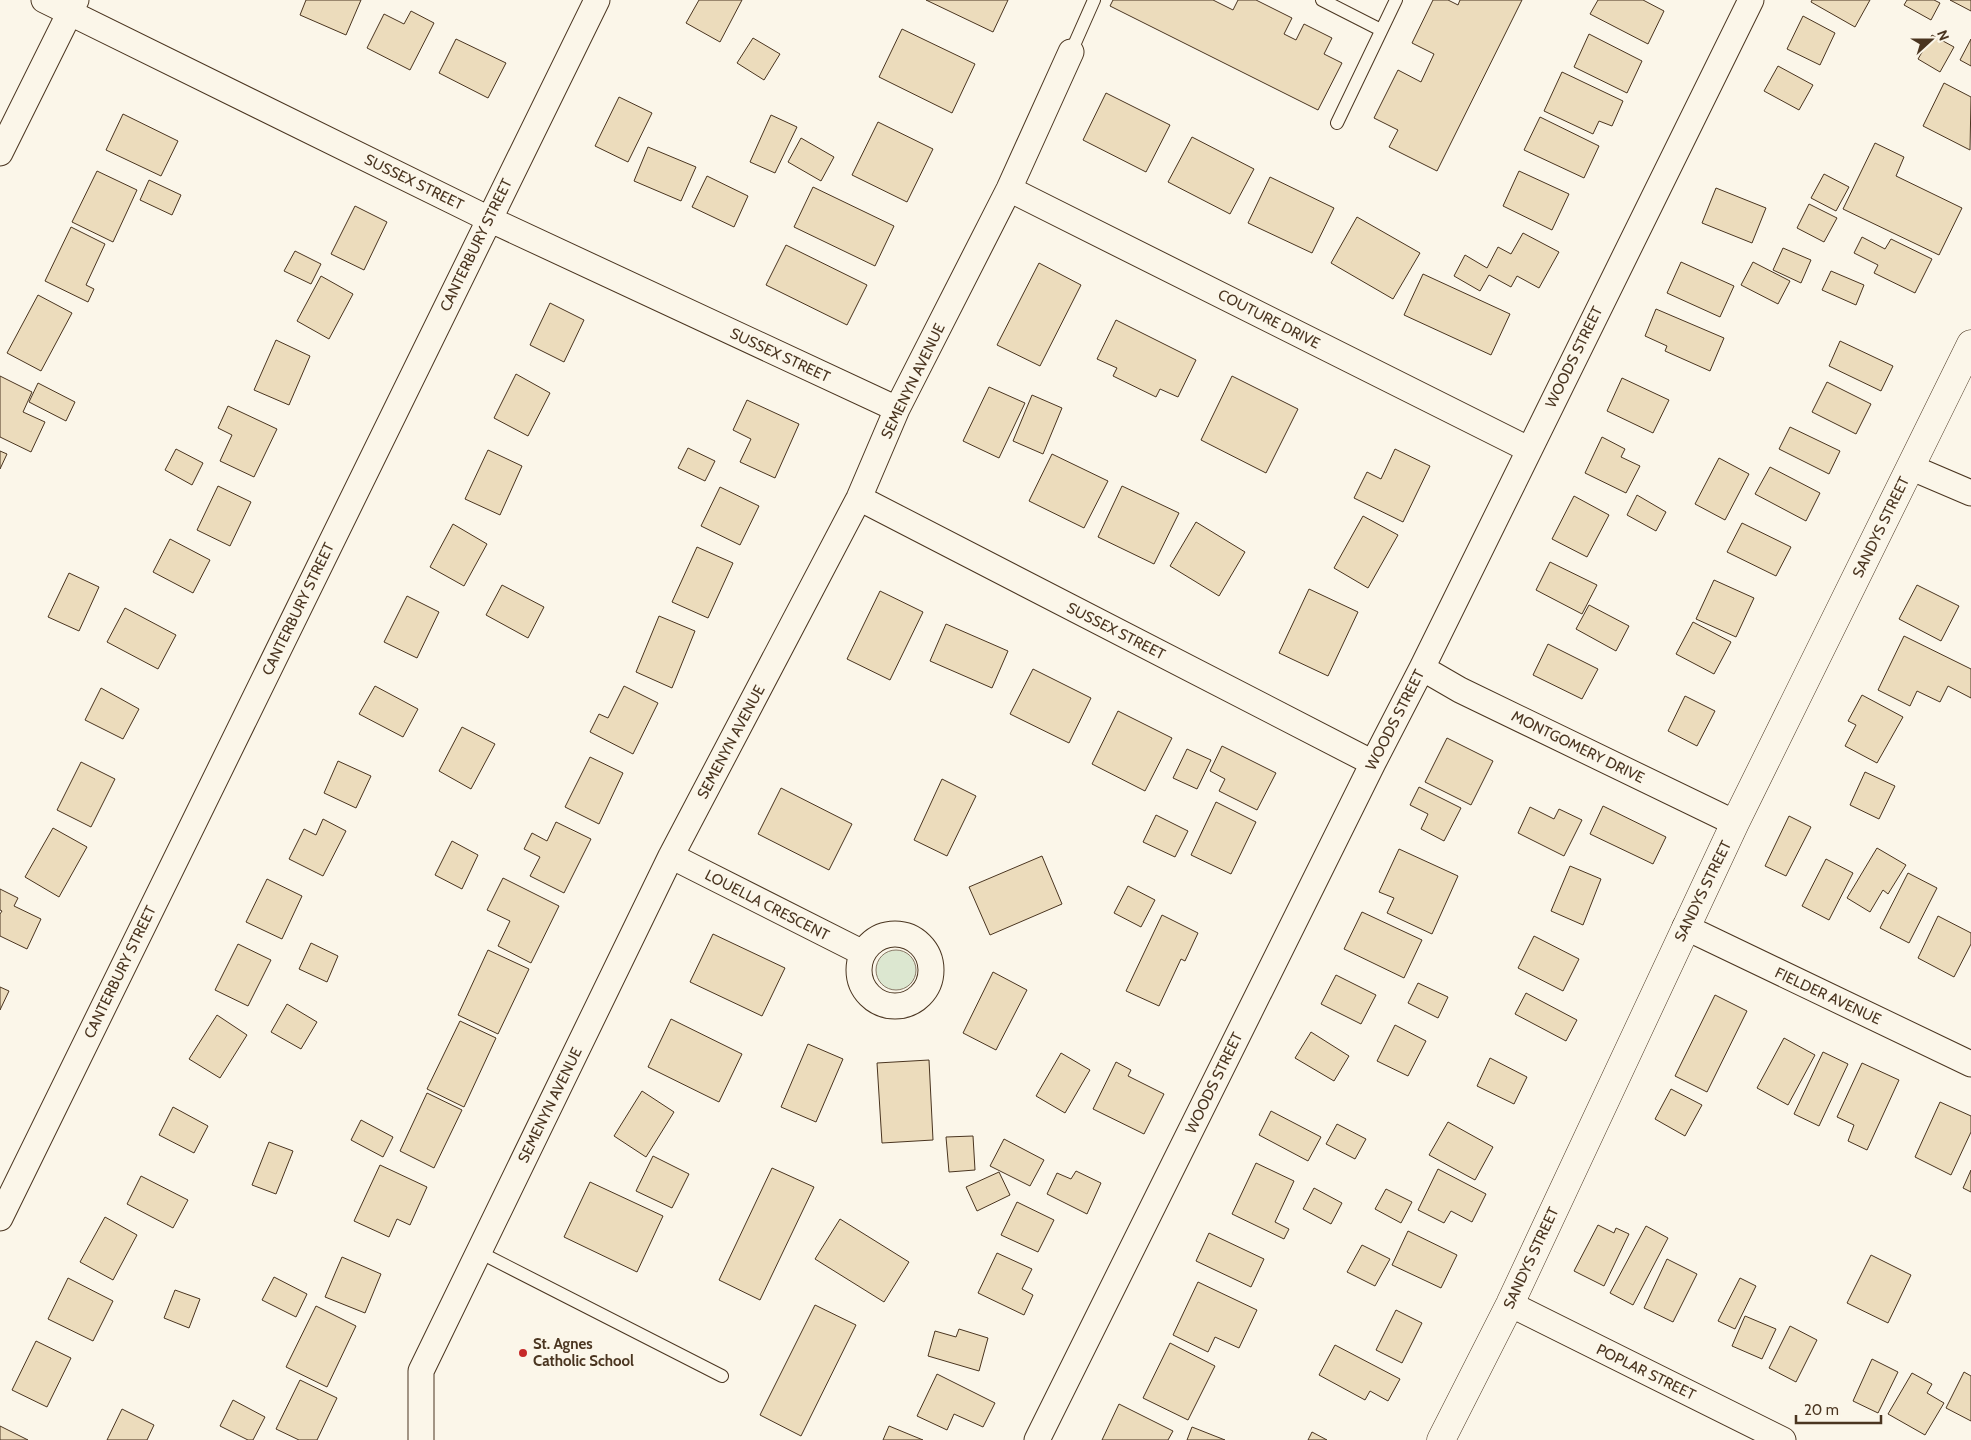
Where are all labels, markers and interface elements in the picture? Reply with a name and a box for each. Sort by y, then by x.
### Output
north arrow [1906,15,1956,65]
text: N [1933,27,1953,43]
street label: SUSSEX STREET [361,150,467,214]
street label: CANTERBURY STREET [436,176,516,314]
street label: COUTURE DRIVE [1215,285,1323,353]
street label: WOODS STREET [1542,303,1606,411]
street label: SEMENYN AVENUE [877,320,949,442]
street label: SUSSEX STREET [727,324,833,386]
street label: SANDYS STREET [1849,474,1913,580]
street label: CANTERBURY STREET [258,540,338,678]
street label: SUSSEX STREET [1064,598,1168,664]
street label: WOODS STREET [1362,667,1428,773]
street label: SEMENYN AVENUE [693,682,769,802]
street label: MONTGOMERY DRIVE [1509,707,1647,787]
street label: SANDYS STREET [1671,838,1735,944]
street label: LOUELLA CRESCENT [702,866,832,944]
street label: CANTERBURY STREET [80,903,160,1041]
street label: FIELDER AVENUE [1772,964,1884,1028]
street label: WOODS STREET [1182,1029,1246,1137]
street label: SEMENYN AVENUE [514,1044,586,1166]
street label: SANDYS STREET [1500,1204,1562,1312]
place label: St. Agnes Catholic School [533,1335,634,1370]
street label: POPLAR STREET [1593,1340,1699,1404]
marker: St. Agnes Catholic School [517,1347,529,1359]
scale bar [1796,1392,1881,1424]
text: 20 m [1804,1401,1839,1419]

